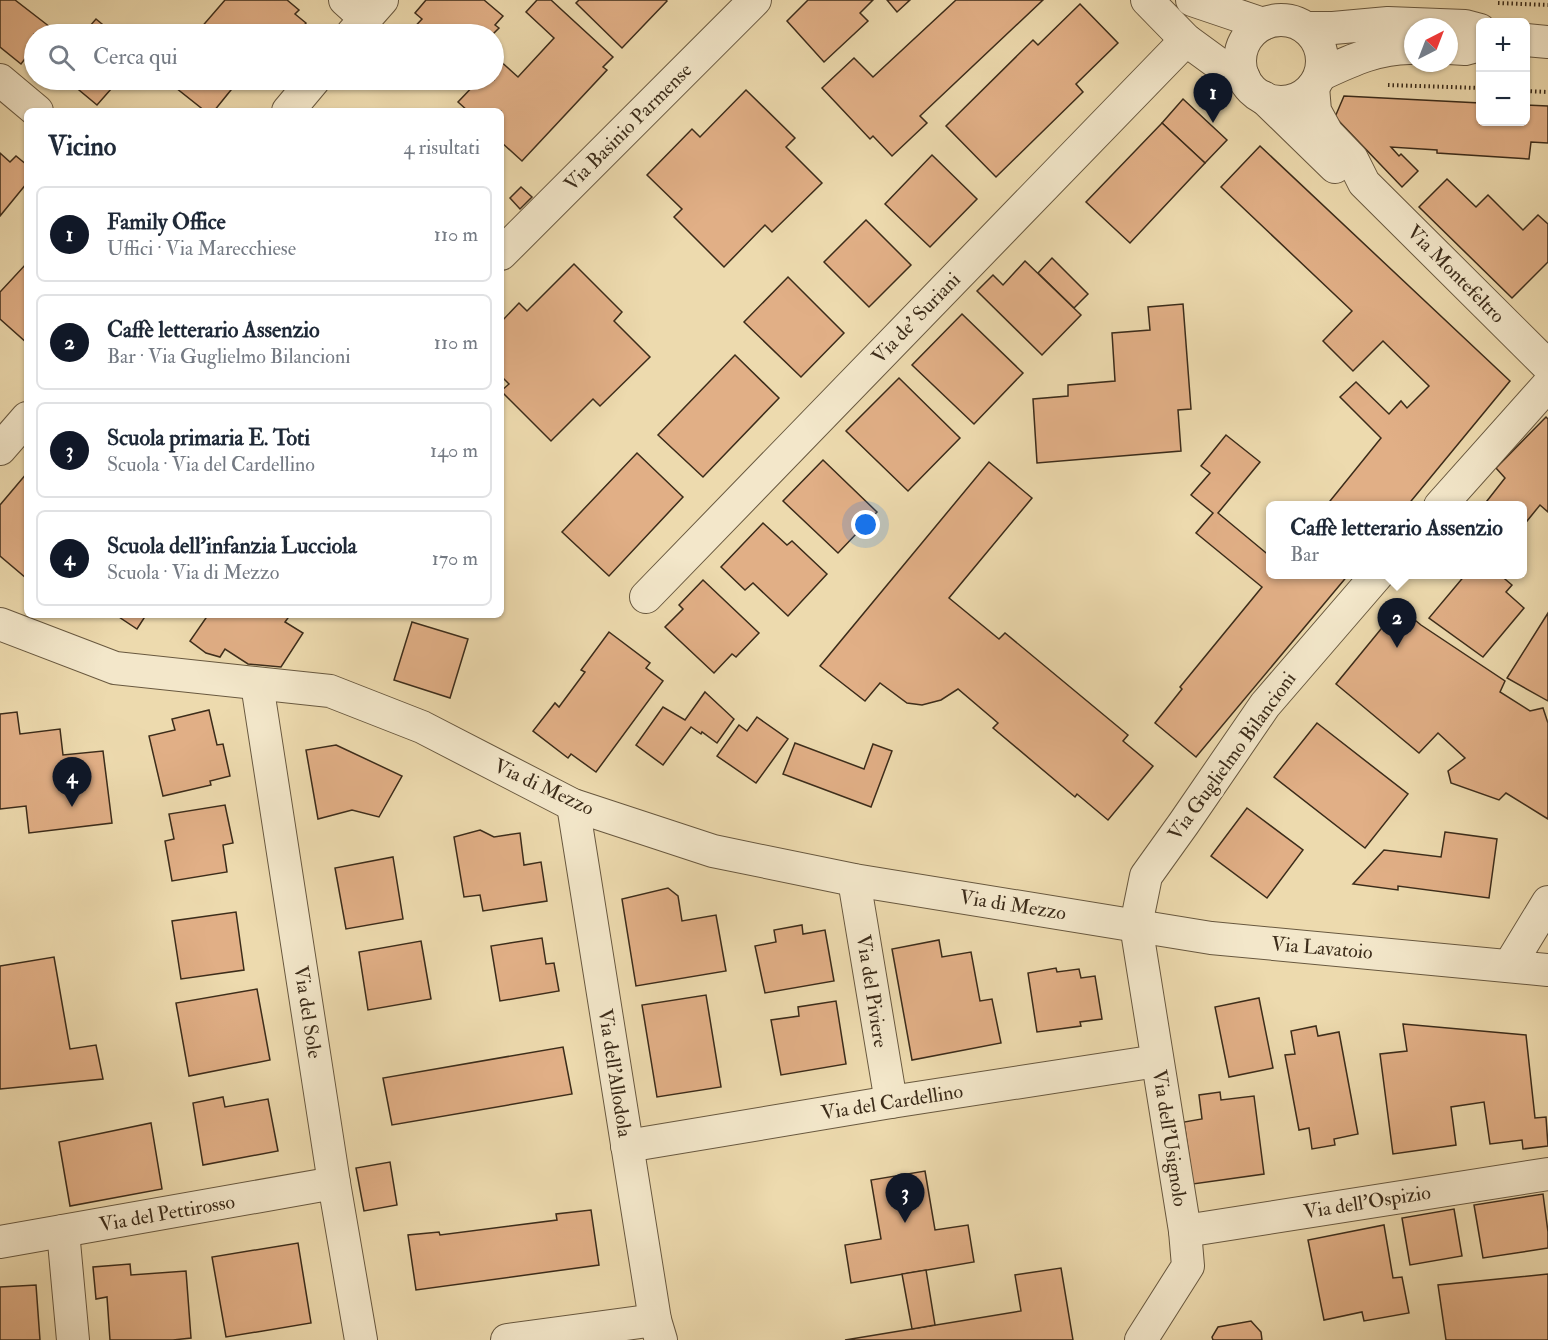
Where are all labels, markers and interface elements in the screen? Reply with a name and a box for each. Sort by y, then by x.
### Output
north arrow [1404,18,1458,72]
map controls [1476,18,1530,126]
button: + [1476,18,1530,72]
search box [24,24,504,90]
icon: search [45,41,78,74]
text: Cerca qui [93,43,178,71]
street label: Via Basinio Parmense [559,58,697,196]
button: − [1476,72,1530,126]
pin: 1 [1194,74,1232,123]
text: Vicino [48,131,116,163]
text: 4 risultati [404,135,480,160]
text: Family Office [107,208,226,236]
street label: Via Montefeltro [1402,220,1510,328]
text: 1 [66,222,73,247]
text: 110 m [434,222,478,247]
text: Uffici · Via Marecchiese [107,236,296,261]
street label: Via de' Suriani [866,267,966,369]
text: Caffè letterario Assenzio [107,316,320,344]
text: 2 [64,330,75,355]
text: 110 m [434,330,478,355]
text: Bar · Via Guglielmo Bilancioni [107,344,351,369]
text: Scuola primaria E. Toti [107,424,310,452]
text: 3 [66,438,73,463]
text: 140 m [430,438,478,463]
text: Scuola · Via del Cardellino [107,452,315,477]
popup [1266,501,1527,579]
your location [851,510,880,539]
text: Caffè letterario Assenzio [1290,514,1503,542]
text: Scuola dell'infanzia Lucciola [107,532,357,560]
text: Bar [1290,542,1319,567]
text: 4 [64,546,75,571]
text: 170 m [432,546,478,571]
text: Scuola · Via di Mezzo [107,560,279,585]
pin: 2 [1378,598,1416,648]
street label: Via Guglielmo Bilancioni [1162,667,1302,845]
street label: Via di Mezzo [490,753,598,821]
pin: 4 [52,758,92,807]
street label: Via di Mezzo [958,884,1068,926]
street label: Via Lavatoio [1270,931,1374,965]
street label: Via del Piviere [851,933,893,1049]
street label: Via del Sole [288,964,328,1060]
street label: Via dell'Allodola [592,1007,638,1140]
street label: Via dell'Usignolo [1147,1068,1193,1208]
street label: Via del Cardellino [819,1078,965,1126]
pin: 3 [886,1174,924,1223]
street label: Via dell'Ospizio [1302,1180,1432,1225]
street label: Via del Pettirosso [97,1189,237,1237]

